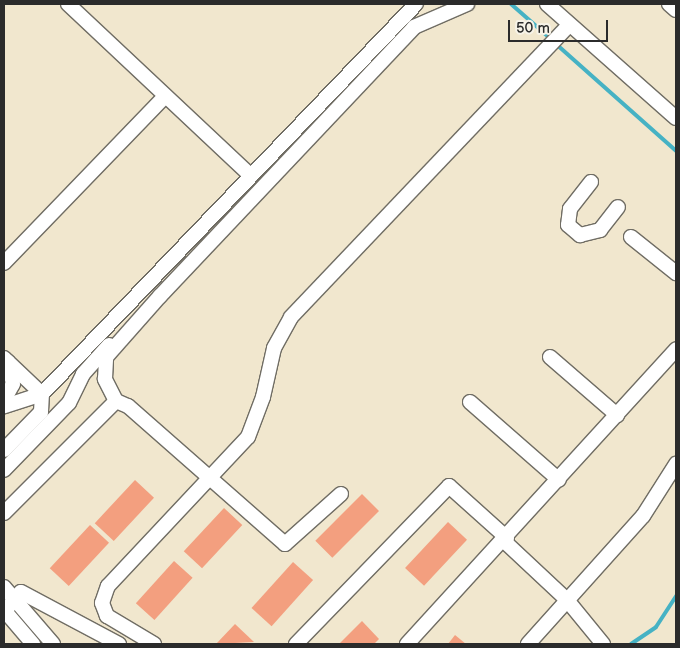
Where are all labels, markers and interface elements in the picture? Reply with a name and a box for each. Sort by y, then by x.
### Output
scale bar [510,10,610,42]
text: 50 m [516,19,550,38]

